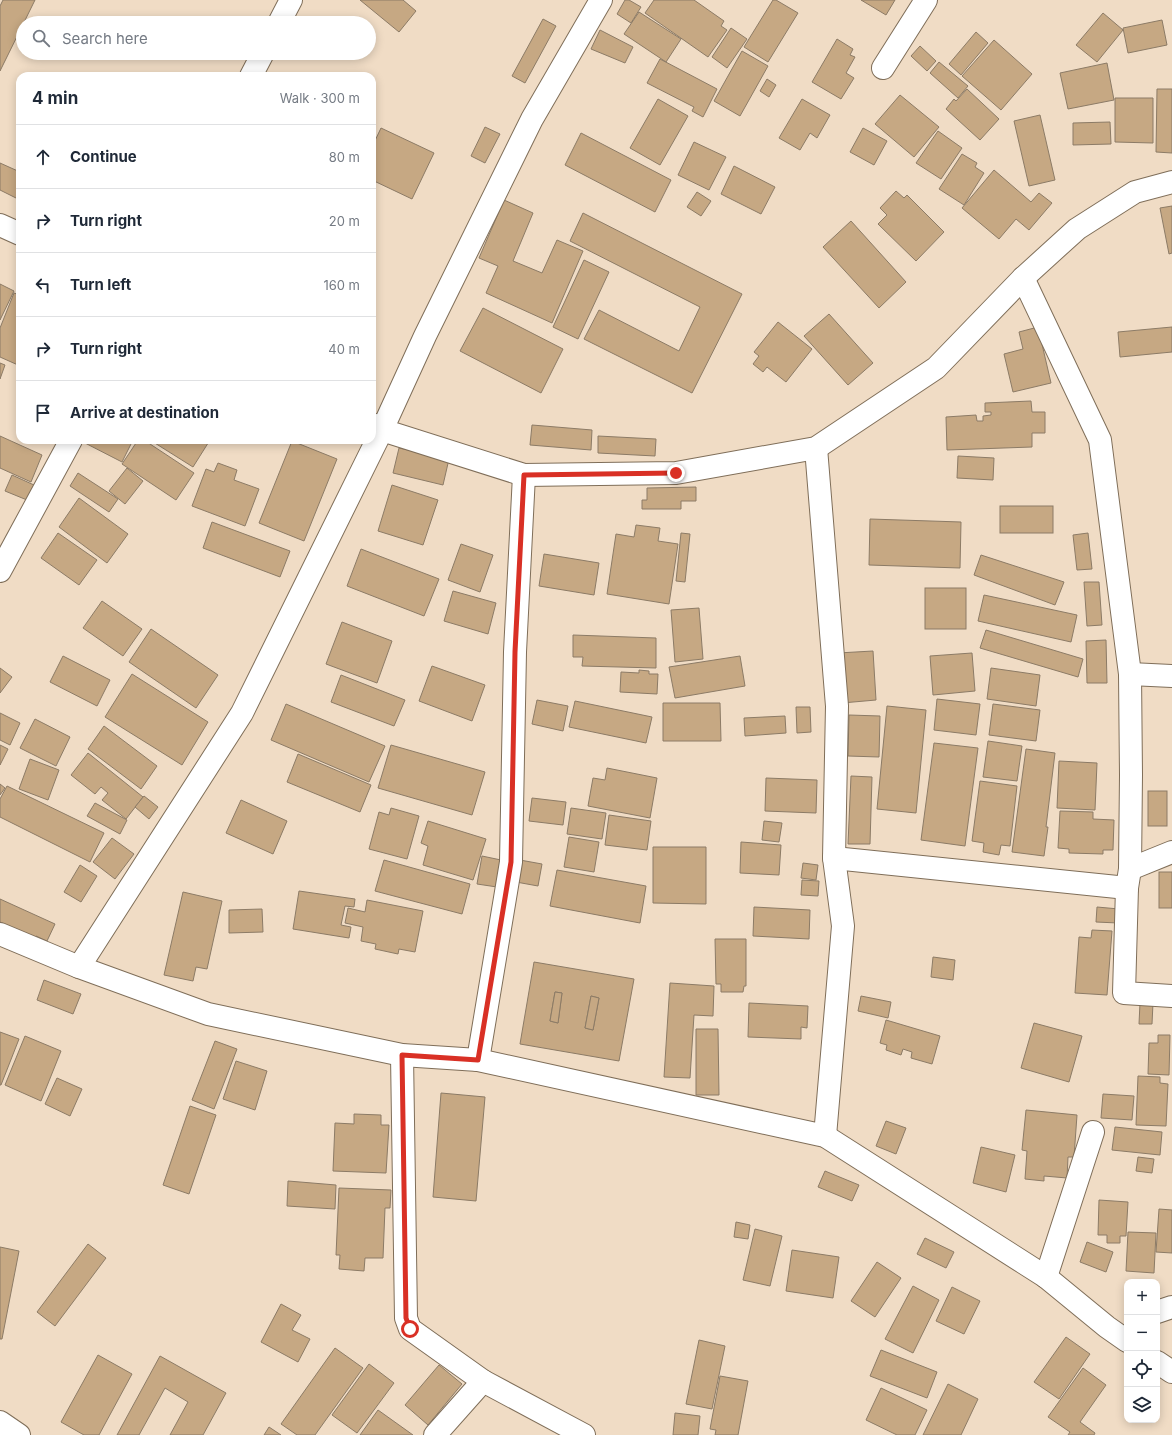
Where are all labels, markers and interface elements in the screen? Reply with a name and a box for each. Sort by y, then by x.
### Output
search box [16,16,376,60]
icon: search [30,27,52,49]
text: Search here [62,29,148,48]
text: 4 min [32,88,78,108]
text: Walk · 300 m [280,90,360,106]
icon: ahead [32,146,54,168]
text: Continue [70,147,137,166]
text: 80 m [329,149,360,165]
icon: right [32,210,54,232]
text: Turn right [70,211,142,230]
text: 20 m [329,213,360,229]
icon: left [32,274,54,296]
text: Turn left [70,275,131,294]
text: 160 m [323,277,360,293]
icon: right [32,338,54,360]
text: Turn right [70,339,142,358]
text: 40 m [328,341,360,357]
icon: arrive [32,402,54,424]
text: Arrive at destination [70,403,219,422]
route end [667,464,685,482]
map controls [1124,1279,1160,1423]
button: + [1124,1279,1160,1315]
button: − [1124,1315,1160,1351]
route start [401,1320,419,1338]
button: locate [1124,1351,1160,1387]
button: layers [1124,1387,1160,1423]

